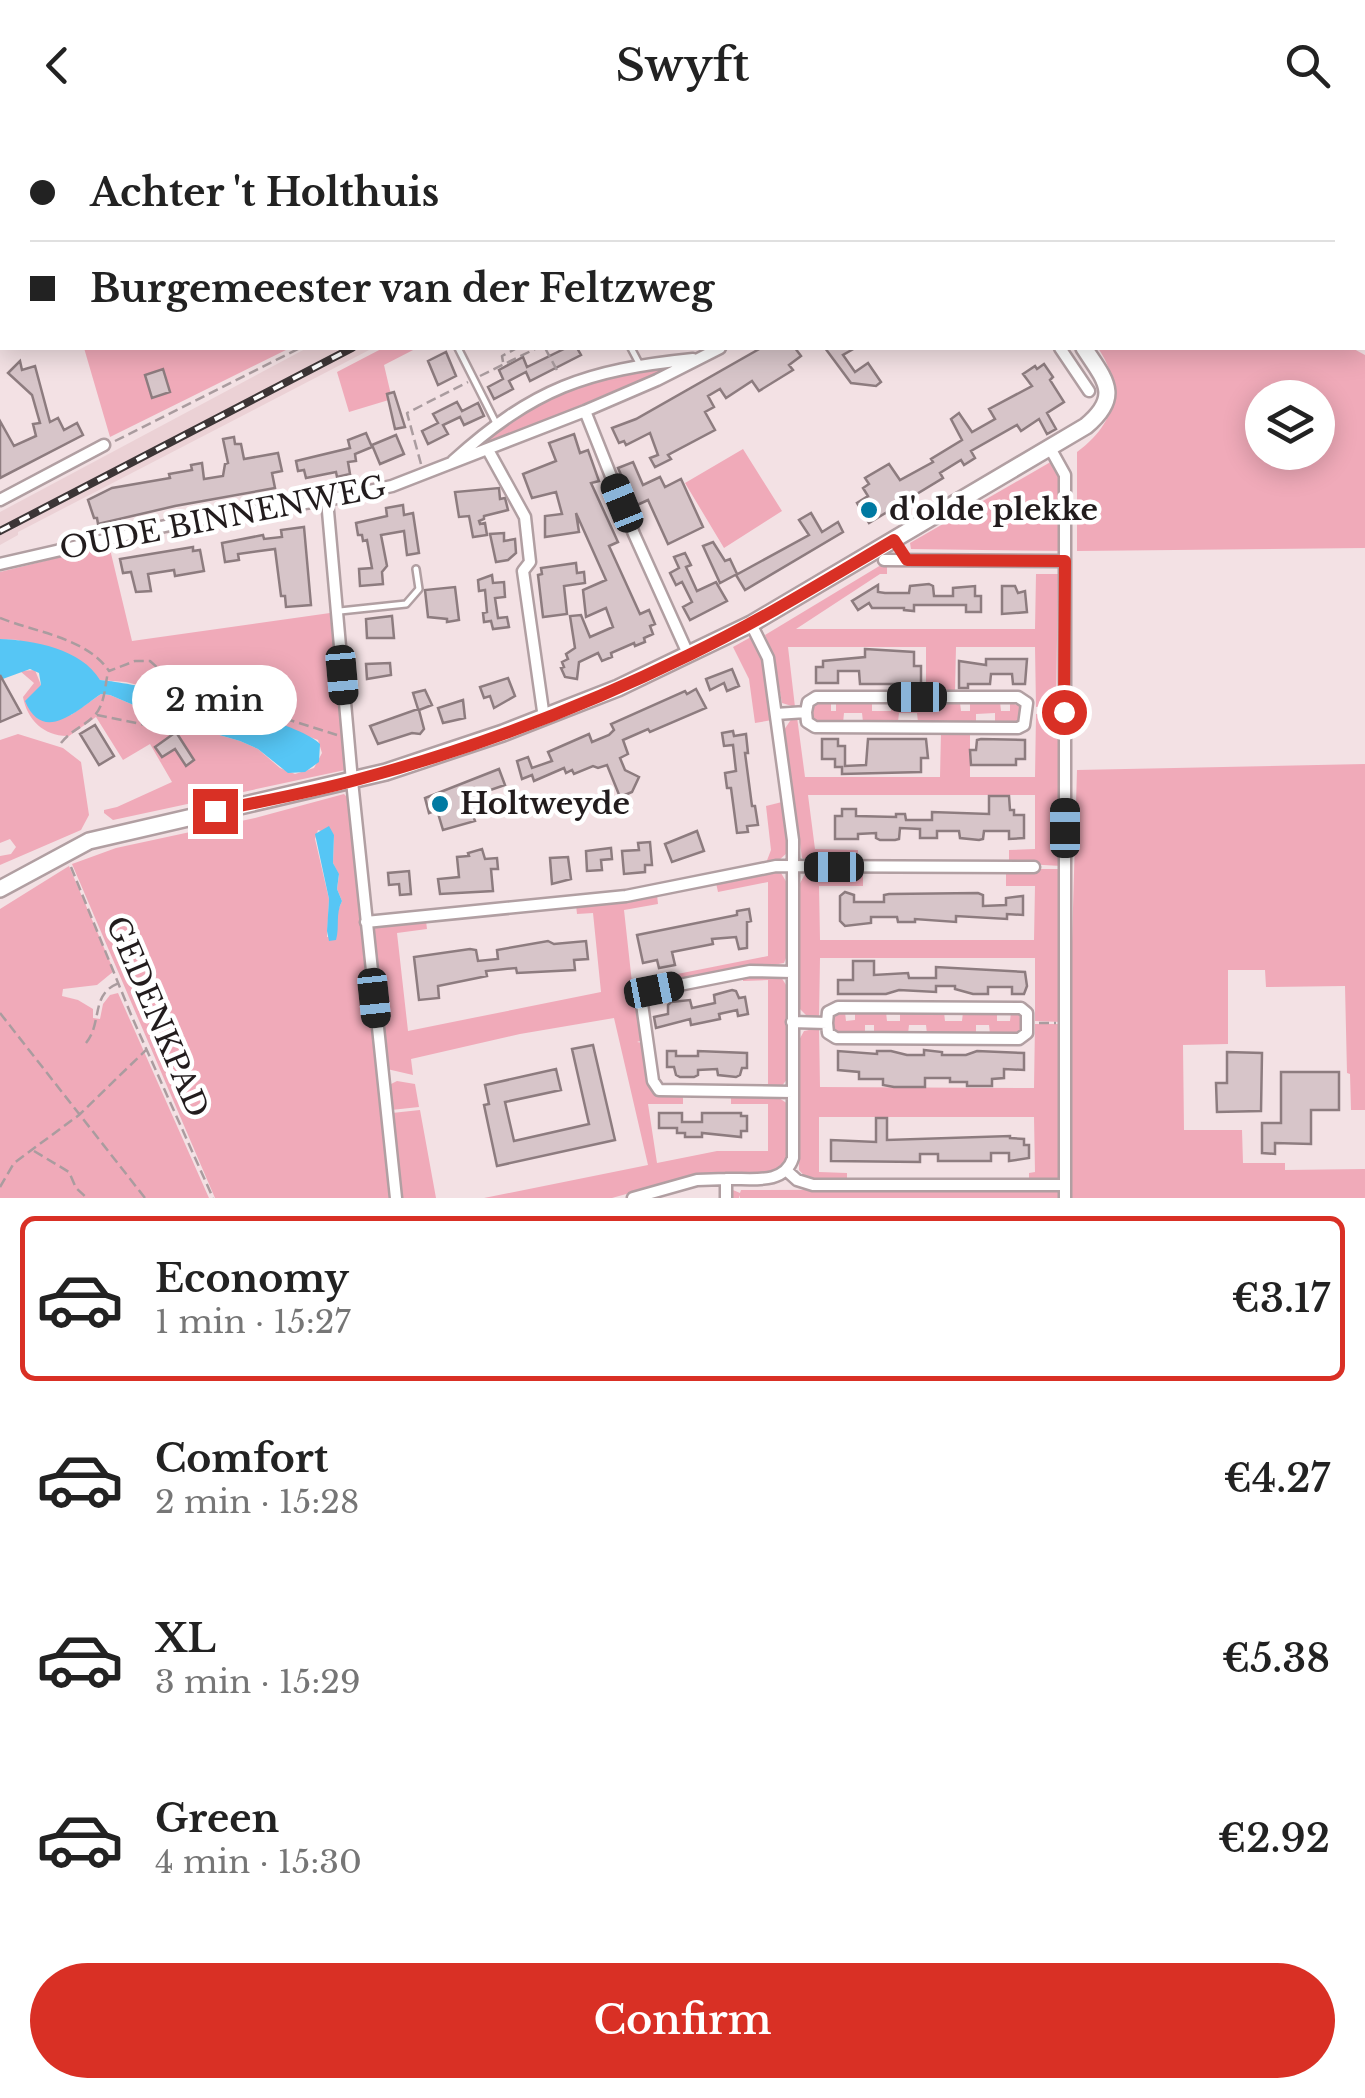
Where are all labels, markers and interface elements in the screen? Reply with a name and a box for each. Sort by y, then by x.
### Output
text: Swyft [616,37,749,93]
icon: back [30,38,85,93]
icon: search [1280,38,1335,93]
text: Achter 't Holthuis [90,169,439,216]
text: Burgemeester van der Feltzweg [90,265,714,312]
map controls [1245,380,1335,470]
button: layers [1245,380,1335,470]
street label: OUDE BINNENWEG [57,468,389,567]
car [597,470,647,536]
place label: d'olde plekke [889,491,1098,528]
marker: d'olde plekke [858,499,880,521]
car [324,644,360,706]
callout: 2 min [132,666,298,736]
text: 2 min [165,680,264,720]
car [887,682,947,712]
route start [1042,690,1087,735]
place label: Holtweyde [460,785,630,822]
route end [193,789,238,834]
marker: Holtweyde [429,793,451,815]
car [1050,798,1080,858]
car [804,852,864,882]
street label: GEDENKPAD [98,911,216,1123]
car [356,967,392,1029]
car [622,970,686,1010]
icon: car [35,1254,125,1344]
text: Economy [155,1255,349,1302]
text: €3.17 [1232,1275,1330,1322]
text: 1 min · 15:27 [155,1302,351,1342]
icon: car [35,1434,125,1524]
text: Comfort [155,1435,328,1482]
text: €4.27 [1224,1455,1330,1502]
text: 2 min · 15:28 [155,1482,359,1522]
icon: car [35,1614,125,1704]
text: XL [155,1615,216,1662]
text: €5.38 [1222,1635,1330,1682]
text: 3 min · 15:29 [155,1662,361,1702]
icon: car [35,1794,125,1884]
text: Green [155,1795,279,1842]
text: €2.92 [1218,1815,1330,1862]
text: 4 min · 15:30 [155,1842,362,1882]
button: Confirm [30,1963,1335,2078]

